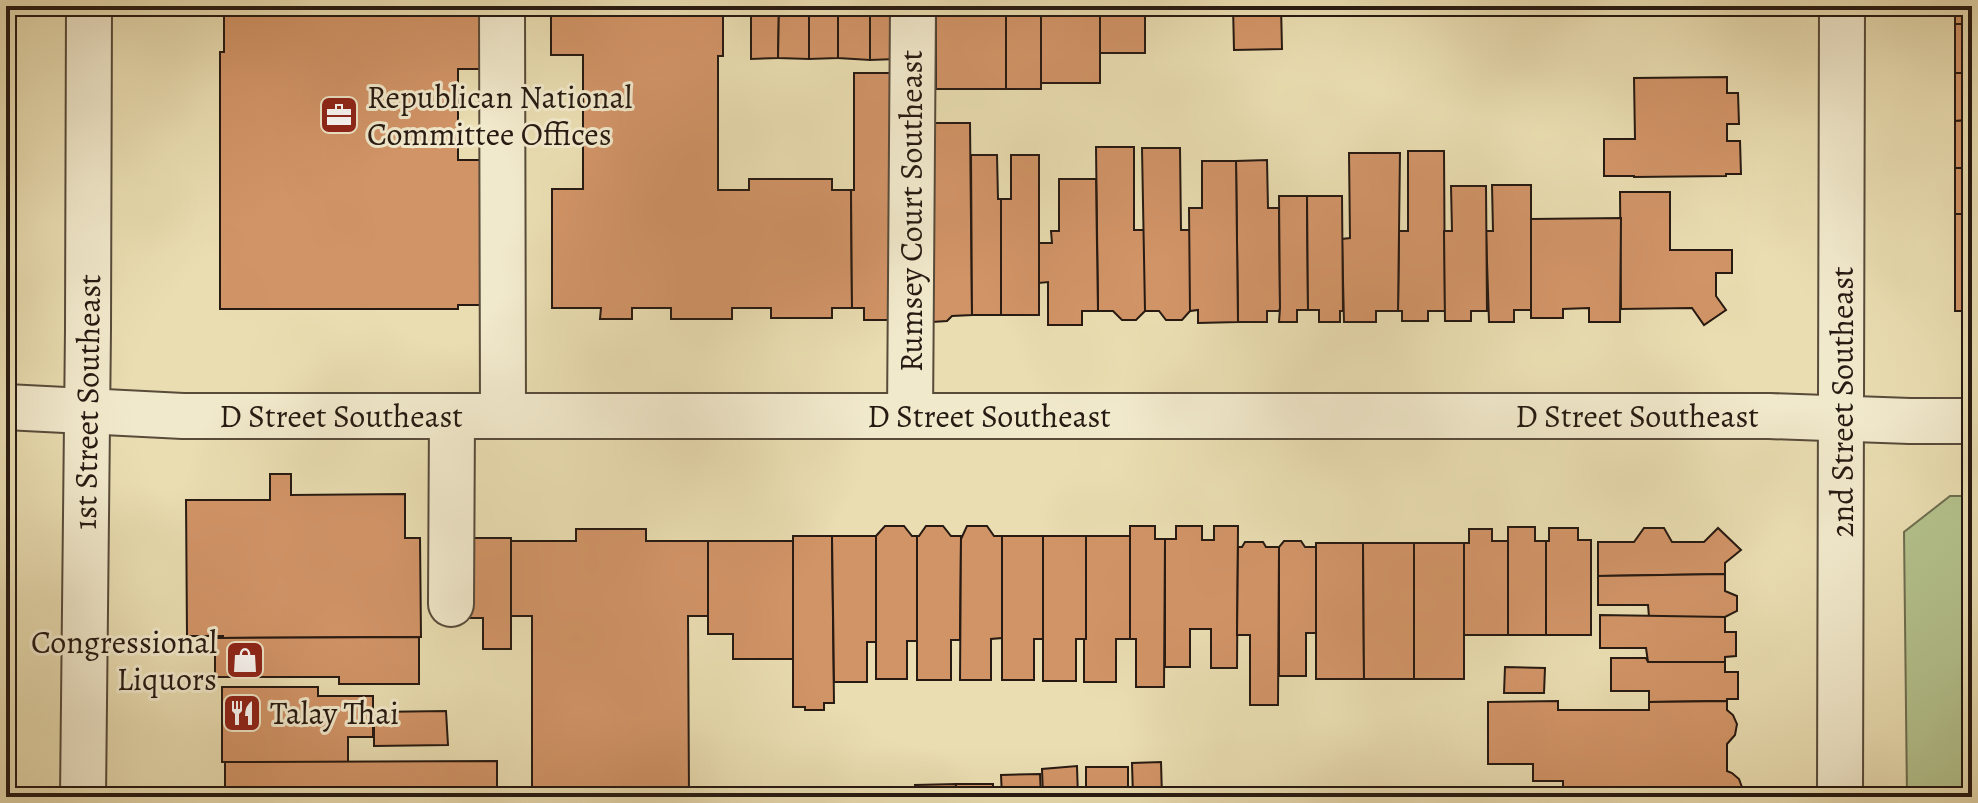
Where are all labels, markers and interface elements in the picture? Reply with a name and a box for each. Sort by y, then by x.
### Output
street label: Rumsey Court Southeast [889,50,933,372]
place label: Republican National Committee Offices [367,75,633,156]
office icon: Republican National Committee Offices [318,94,360,136]
street label: 2nd Street Southeast [1820,266,1864,538]
street label: 1st Street Southeast [63,274,111,530]
street label: D Street Southeast [219,394,463,438]
street label: D Street Southeast [867,394,1111,438]
street label: D Street Southeast [1515,394,1759,438]
place label: Congressional Liquors [31,620,217,701]
shop icon: Congressional Liquors [224,639,266,681]
place label: Talay Thai [270,691,399,735]
restaurant icon: Talay Thai [221,692,263,734]

